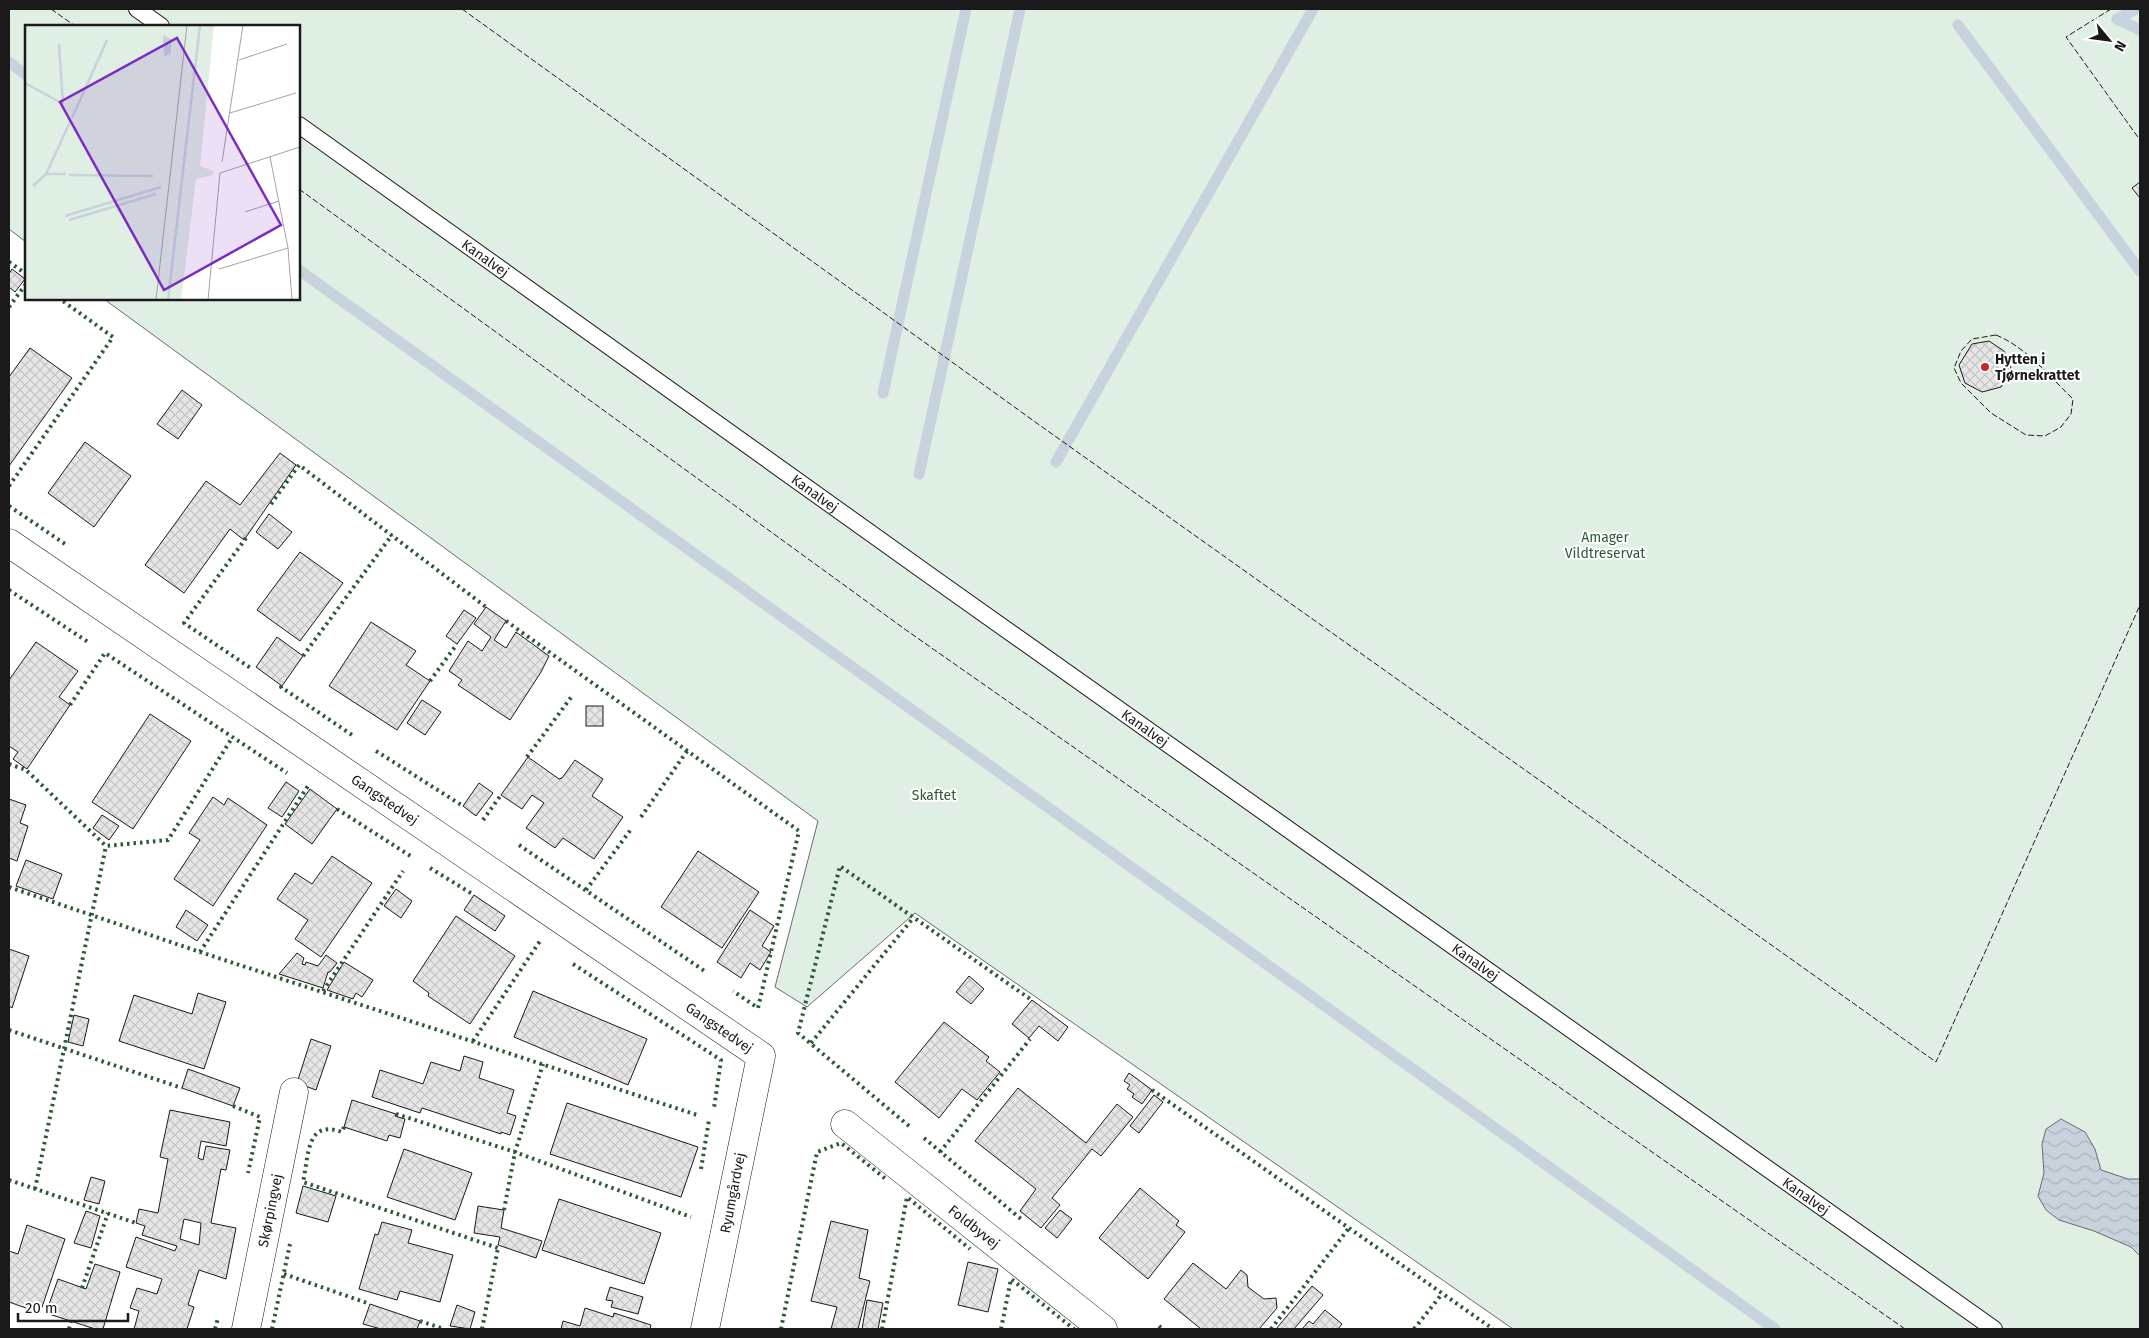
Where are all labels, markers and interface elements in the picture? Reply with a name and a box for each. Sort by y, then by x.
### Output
north arrow [2084,15,2134,65]
inset map [25,25,300,300]
text: N [2110,38,2130,54]
street label: Kanalvej [459,236,512,281]
place label: Hytten i Tjørnekrattet [1995,351,2080,384]
marker: Hytten i Tjørnekrattet [1979,361,1991,373]
street label: Kanalvej [788,471,842,516]
park label: Amager Vildtreservat [1565,529,1646,562]
street label: Kanalvej [1118,705,1172,750]
street label: Gangstedvej [348,770,422,828]
park label: Skaftet [912,787,957,804]
street label: Kanalvej [1449,939,1503,984]
street label: Gangstedvej [683,999,756,1057]
street label: Ryumgårdvej [717,1151,749,1235]
street label: Skørpingvej [254,1172,286,1249]
street label: Kanalvej [1779,1174,1833,1219]
street label: Foldbyvej [945,1201,1003,1252]
scale bar [18,1290,128,1322]
text: 20 m [25,1299,58,1317]

